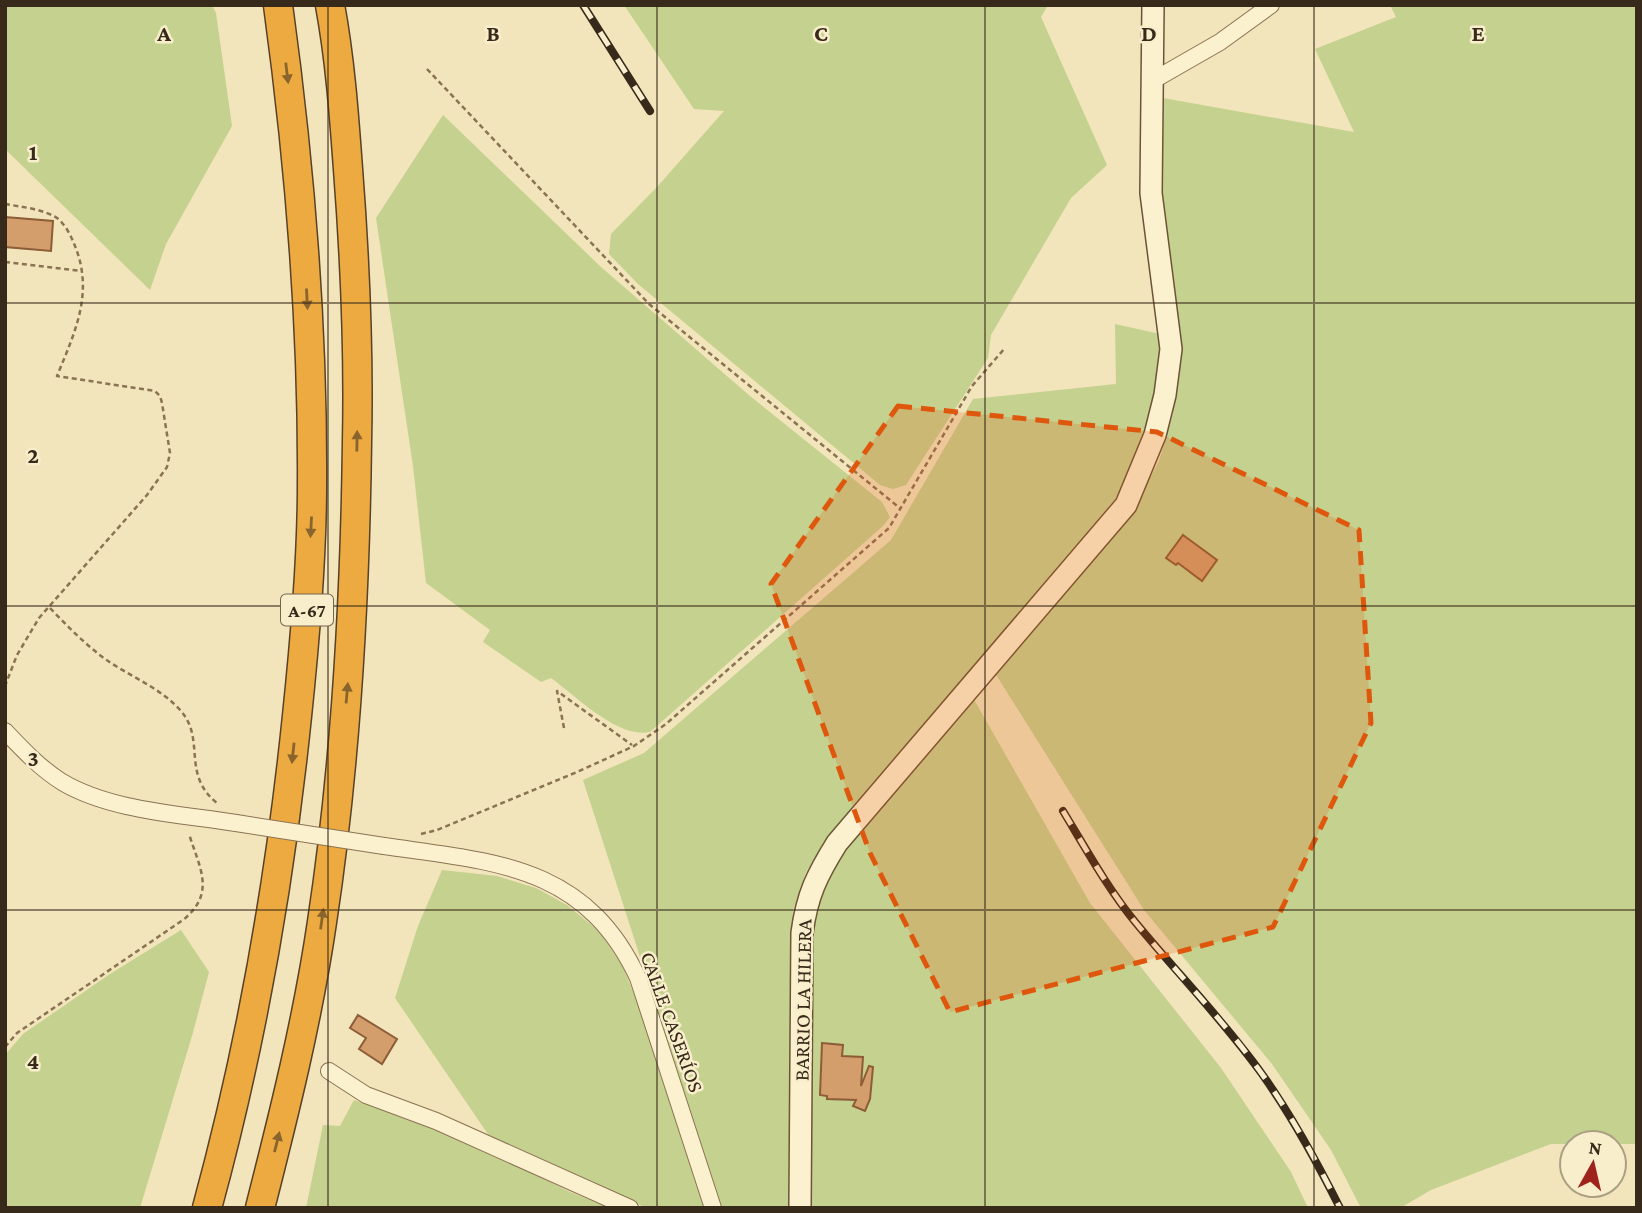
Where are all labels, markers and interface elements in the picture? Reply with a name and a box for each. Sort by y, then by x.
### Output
text: A [156,20,171,46]
text: B [486,20,500,46]
text: C [814,20,828,46]
text: D [1141,20,1157,46]
text: E [1471,20,1485,46]
one-way arrow [282,62,293,84]
text: 1 [29,139,38,165]
one-way arrow [302,289,313,311]
one-way arrow [352,430,363,452]
text: 2 [27,442,39,468]
one-way arrow [305,516,316,538]
road number: A-67 [281,594,333,625]
one-way arrow [342,681,353,703]
one-way arrow [287,743,298,765]
text: 3 [27,745,39,771]
one-way arrow [317,908,328,930]
street label: BARRIO LA HILERA [790,919,816,1081]
street label: CALLE CASERÍOS [635,949,709,1096]
text: 4 [27,1048,39,1074]
north arrow [1558,1129,1628,1199]
one-way arrow [272,1131,283,1153]
text: N [1587,1136,1603,1159]

